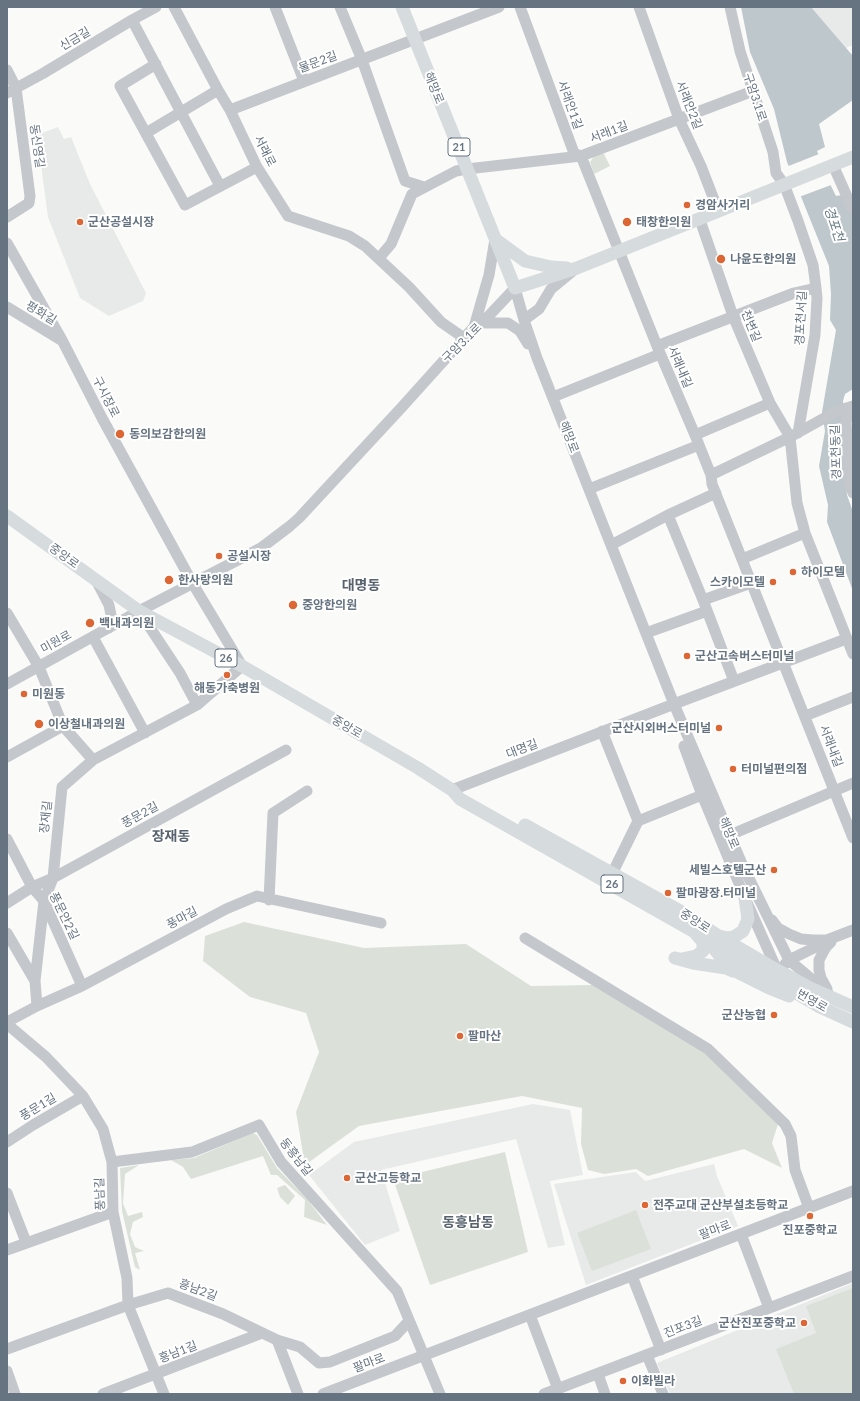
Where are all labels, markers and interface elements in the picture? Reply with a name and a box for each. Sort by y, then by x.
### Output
street label: 신금길 [57,24,93,54]
street label: 물문2길 [297,48,339,76]
street label: 해망로 [421,70,447,106]
street label: 구암3.1로 [740,71,770,123]
street label: 서래안1길 [554,79,586,131]
street label: 서래안2길 [673,79,705,131]
street label: 서래1길 [588,118,630,146]
street label: 동신영길 [27,123,47,169]
street label: 서래로 [251,133,279,169]
road number: 21 [448,138,470,156]
place label: 경암사거리 [695,198,750,212]
marker: 경암사거리 [682,200,692,210]
water label: 경포천 [821,204,847,244]
place label: 군산공설시장 [88,215,154,229]
place label: 태창한의원 [636,215,691,229]
marker: 태창한의원 [621,216,633,228]
marker: 군산공설시장 [75,217,85,227]
place label: 나윤도한의원 [730,252,796,266]
marker: 나윤도한의원 [715,253,727,265]
street label: 경포천서길 [792,290,810,346]
street label: 평화길 [23,298,59,328]
street label: 천변길 [738,308,764,344]
street label: 구암3.1로 [439,320,485,366]
street label: 서래내길 [665,344,695,390]
street label: 구시장로 [90,374,122,420]
street label: 해망로 [556,419,582,455]
street label: 경포천동길 [828,424,844,480]
place label: 동의보감한의원 [129,427,206,441]
marker: 동의보감한의원 [114,428,126,440]
street label: 중앙로 [46,540,82,572]
place label: 공설시장 [227,549,271,563]
marker: 공설시장 [214,551,224,561]
place label: 하이모텔 [801,565,845,579]
marker: 하이모텔 [788,567,798,577]
place label: 한사랑의원 [178,573,233,587]
marker: 한사랑의원 [163,574,175,586]
place label: 스카이모텔 [710,575,765,589]
district label: 대명동 [342,577,380,593]
marker: 스카이모텔 [768,577,778,587]
place label: 중앙한의원 [302,598,357,612]
marker: 중앙한의원 [287,599,299,611]
place label: 백내과의원 [99,616,154,630]
marker: 백내과의원 [84,617,96,629]
street label: 미원로 [38,628,74,656]
road number: 26 [215,649,237,667]
place label: 군산고속버스터미널 [695,649,794,663]
marker: 군산고속버스터미널 [682,651,692,661]
marker: 해동가축병원 [222,670,232,680]
place label: 해동가축병원 [194,681,260,695]
place label: 미원동 [32,687,65,701]
marker: 미원동 [19,689,29,699]
street label: 중앙로 [329,712,365,742]
place label: 이상철내과의원 [48,717,125,731]
marker: 이상철내과의원 [33,718,45,730]
place label: 군산시외버스터미널 [612,721,711,735]
marker: 군산시외버스터미널 [714,723,724,733]
street label: 서래내길 [816,723,846,769]
street label: 대명길 [504,736,540,762]
place label: 터미널편의점 [741,762,807,776]
marker: 터미널편의점 [728,764,738,774]
street label: 풍문2길 [119,799,161,831]
street label: 장재길 [37,800,55,834]
street label: 해망로 [716,815,742,851]
district label: 장재동 [152,828,190,844]
place label: 세빌스호텔군산 [689,863,766,877]
marker: 세빌스호텔군산 [769,865,779,875]
road number: 26 [601,875,623,893]
place label: 팔마광장.터미널 [676,886,756,900]
marker: 팔마광장.터미널 [663,888,673,898]
street label: 풍문안2길 [46,890,82,942]
street label: 풍마길 [164,904,200,932]
street label: 중앙로 [677,906,713,936]
street label: 번영로 [794,987,830,1015]
place label: 군산농협 [722,1008,766,1022]
marker: 군산농협 [769,1010,779,1020]
place label: 팔마산 [468,1029,501,1043]
marker: 팔마산 [455,1031,465,1041]
street label: 풍문1길 [17,1091,59,1123]
street label: 동흥남길 [277,1135,315,1179]
place label: 군산고등학교 [355,1171,421,1185]
marker: 군산고등학교 [342,1173,352,1183]
street label: 풍남길 [92,1177,108,1211]
place label: 전주교대 군산부설초등학교 [653,1198,788,1212]
marker: 전주교대 군산부설초등학교 [640,1200,650,1210]
marker: 진포중학교 [805,1211,815,1221]
district label: 동흥남동 [442,1214,494,1230]
street label: 팔마로 [697,1217,733,1243]
place label: 진포중학교 [782,1223,838,1237]
street label: 흥남2길 [177,1276,219,1304]
street label: 진포3길 [662,1313,704,1341]
place label: 군산진포중학교 [719,1316,796,1330]
marker: 군산진포중학교 [799,1318,809,1328]
street label: 흥남1길 [157,1338,199,1366]
street label: 팔마로 [351,1350,387,1376]
place label: 이화빌라 [631,1374,675,1388]
marker: 이화빌라 [618,1376,628,1386]

